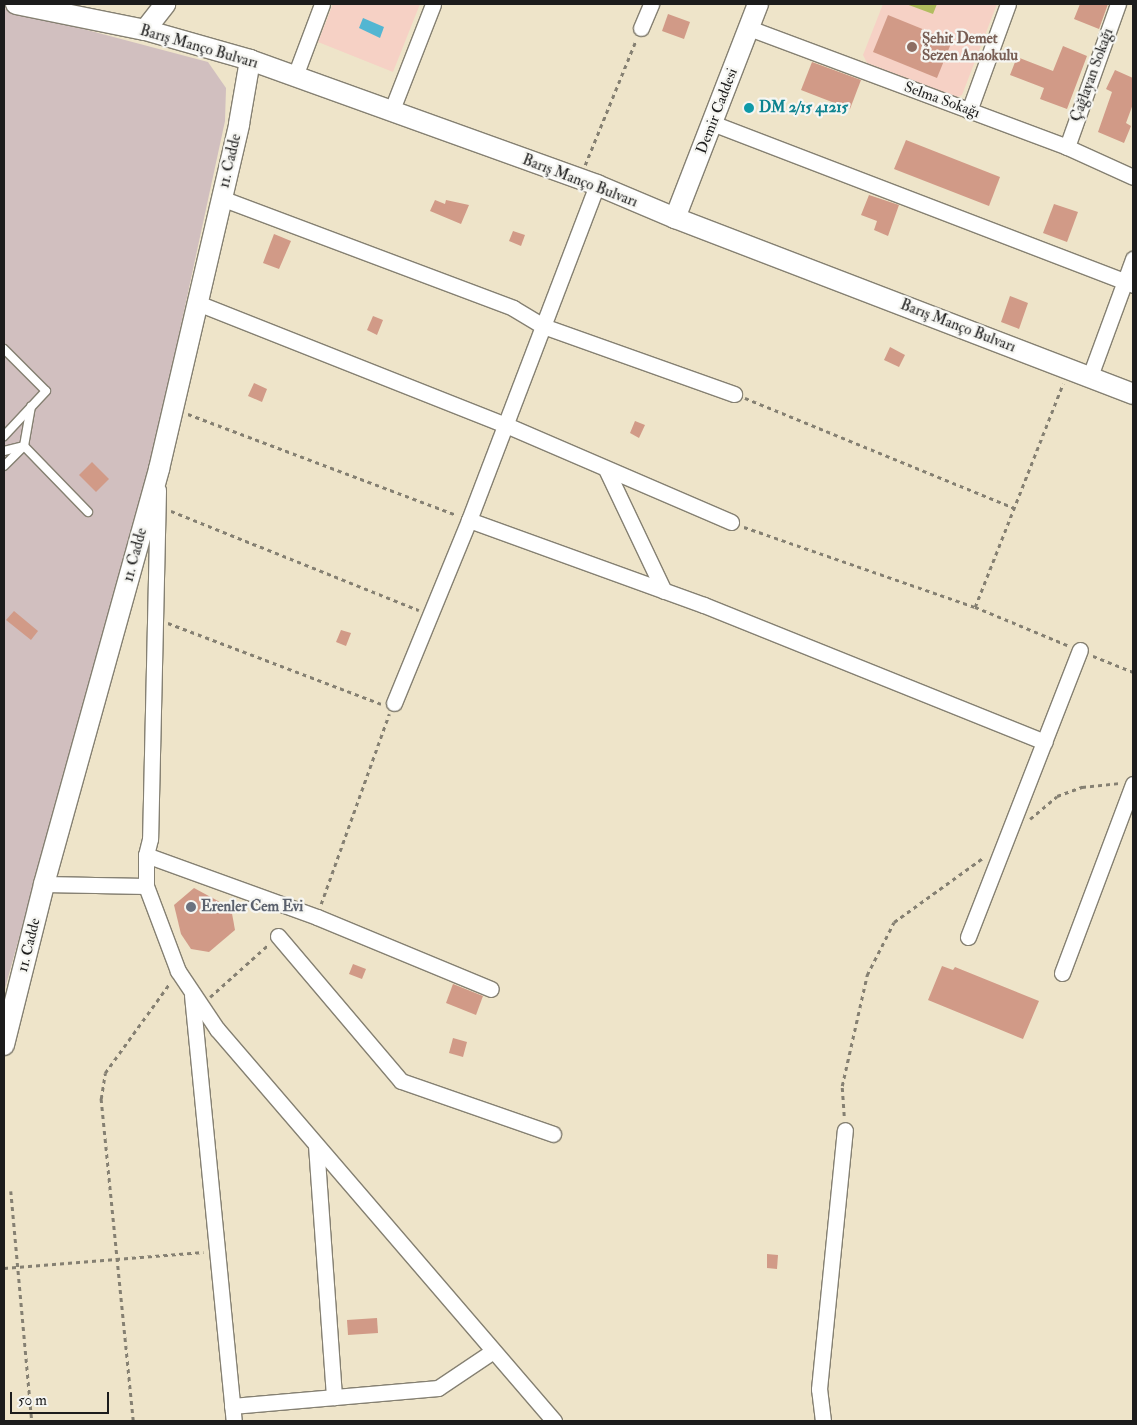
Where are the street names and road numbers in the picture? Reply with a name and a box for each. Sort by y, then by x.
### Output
street label: Barış Manço Bulvarı [138,22,260,72]
street label: Çağlayan Sokağı [1067,26,1117,124]
street label: Demir Caddesi [692,66,742,156]
street label: Selma Sokağı [902,78,982,122]
street label: 11. Cadde [215,132,245,190]
street label: Barış Manço Bulvarı [520,151,640,211]
street label: Barış Manço Bulvarı [898,296,1018,356]
street label: 11. Cadde [119,526,151,584]
street label: 11. Cadde [14,916,44,974]

